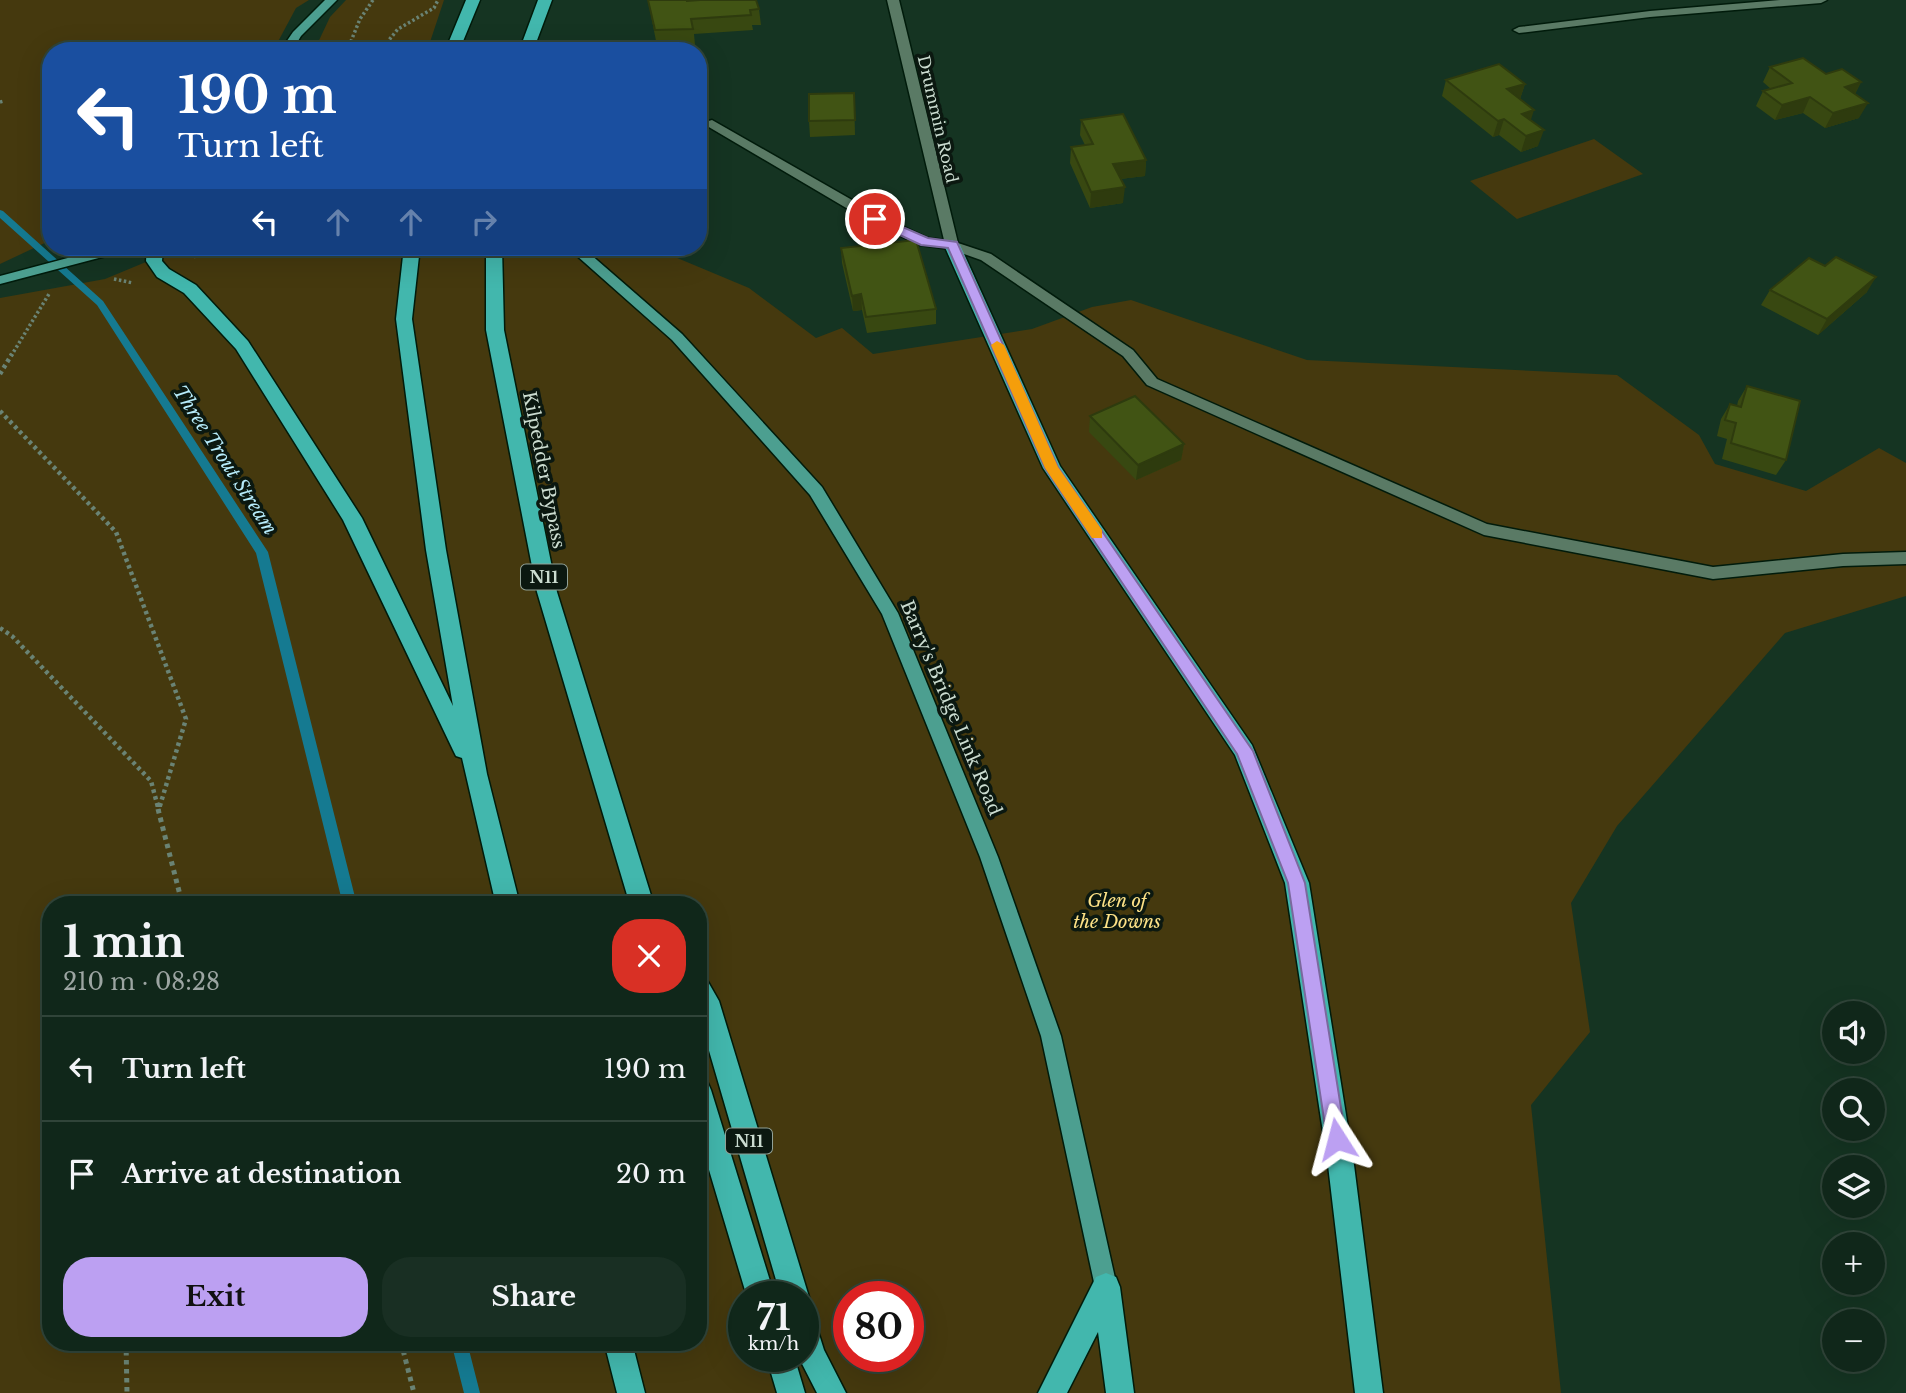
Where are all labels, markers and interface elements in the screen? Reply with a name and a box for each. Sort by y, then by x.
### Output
street label: Drummin Road [914,53,962,185]
text: 190 m [178,65,337,126]
icon: left [63,70,154,161]
text: Turn left [178,126,324,166]
pin [845,189,905,249]
icon: arrive [856,200,894,238]
icon: left [246,203,284,241]
icon: ahead [319,203,357,241]
icon: ahead [392,203,430,241]
icon: right [465,203,503,241]
water label: Three Trout Stream [168,381,282,539]
street label: Kilpedder Bypass [518,389,570,551]
road number: N11 [521,564,567,590]
street label: Barry's Bridge Link Road [896,597,1006,819]
park label: Glen of the Downs [1073,890,1161,933]
text: 1 min [63,916,185,968]
button: close [612,919,686,993]
text: 210 m · 08:28 [63,968,220,996]
map controls [1822,1001,1885,1372]
button: sound [1822,1001,1885,1064]
icon: left [63,1050,101,1088]
text: Turn left [122,1053,246,1085]
text: 190 m [604,1053,686,1085]
button: search [1822,1078,1885,1141]
position arrow [1300,1102,1374,1176]
road number: N11 [726,1128,772,1154]
icon: arrive [63,1155,101,1193]
button: layers [1822,1155,1885,1218]
text: Arrive at destination [122,1158,402,1190]
text: 20 m [616,1158,686,1190]
button: + [1822,1232,1885,1295]
button: Exit [63,1257,368,1337]
button: Share [382,1257,686,1337]
speed limit sign: 80 [833,1281,924,1372]
text: 71 [756,1296,791,1339]
button: − [1822,1309,1885,1372]
text: km/h [748,1333,799,1355]

